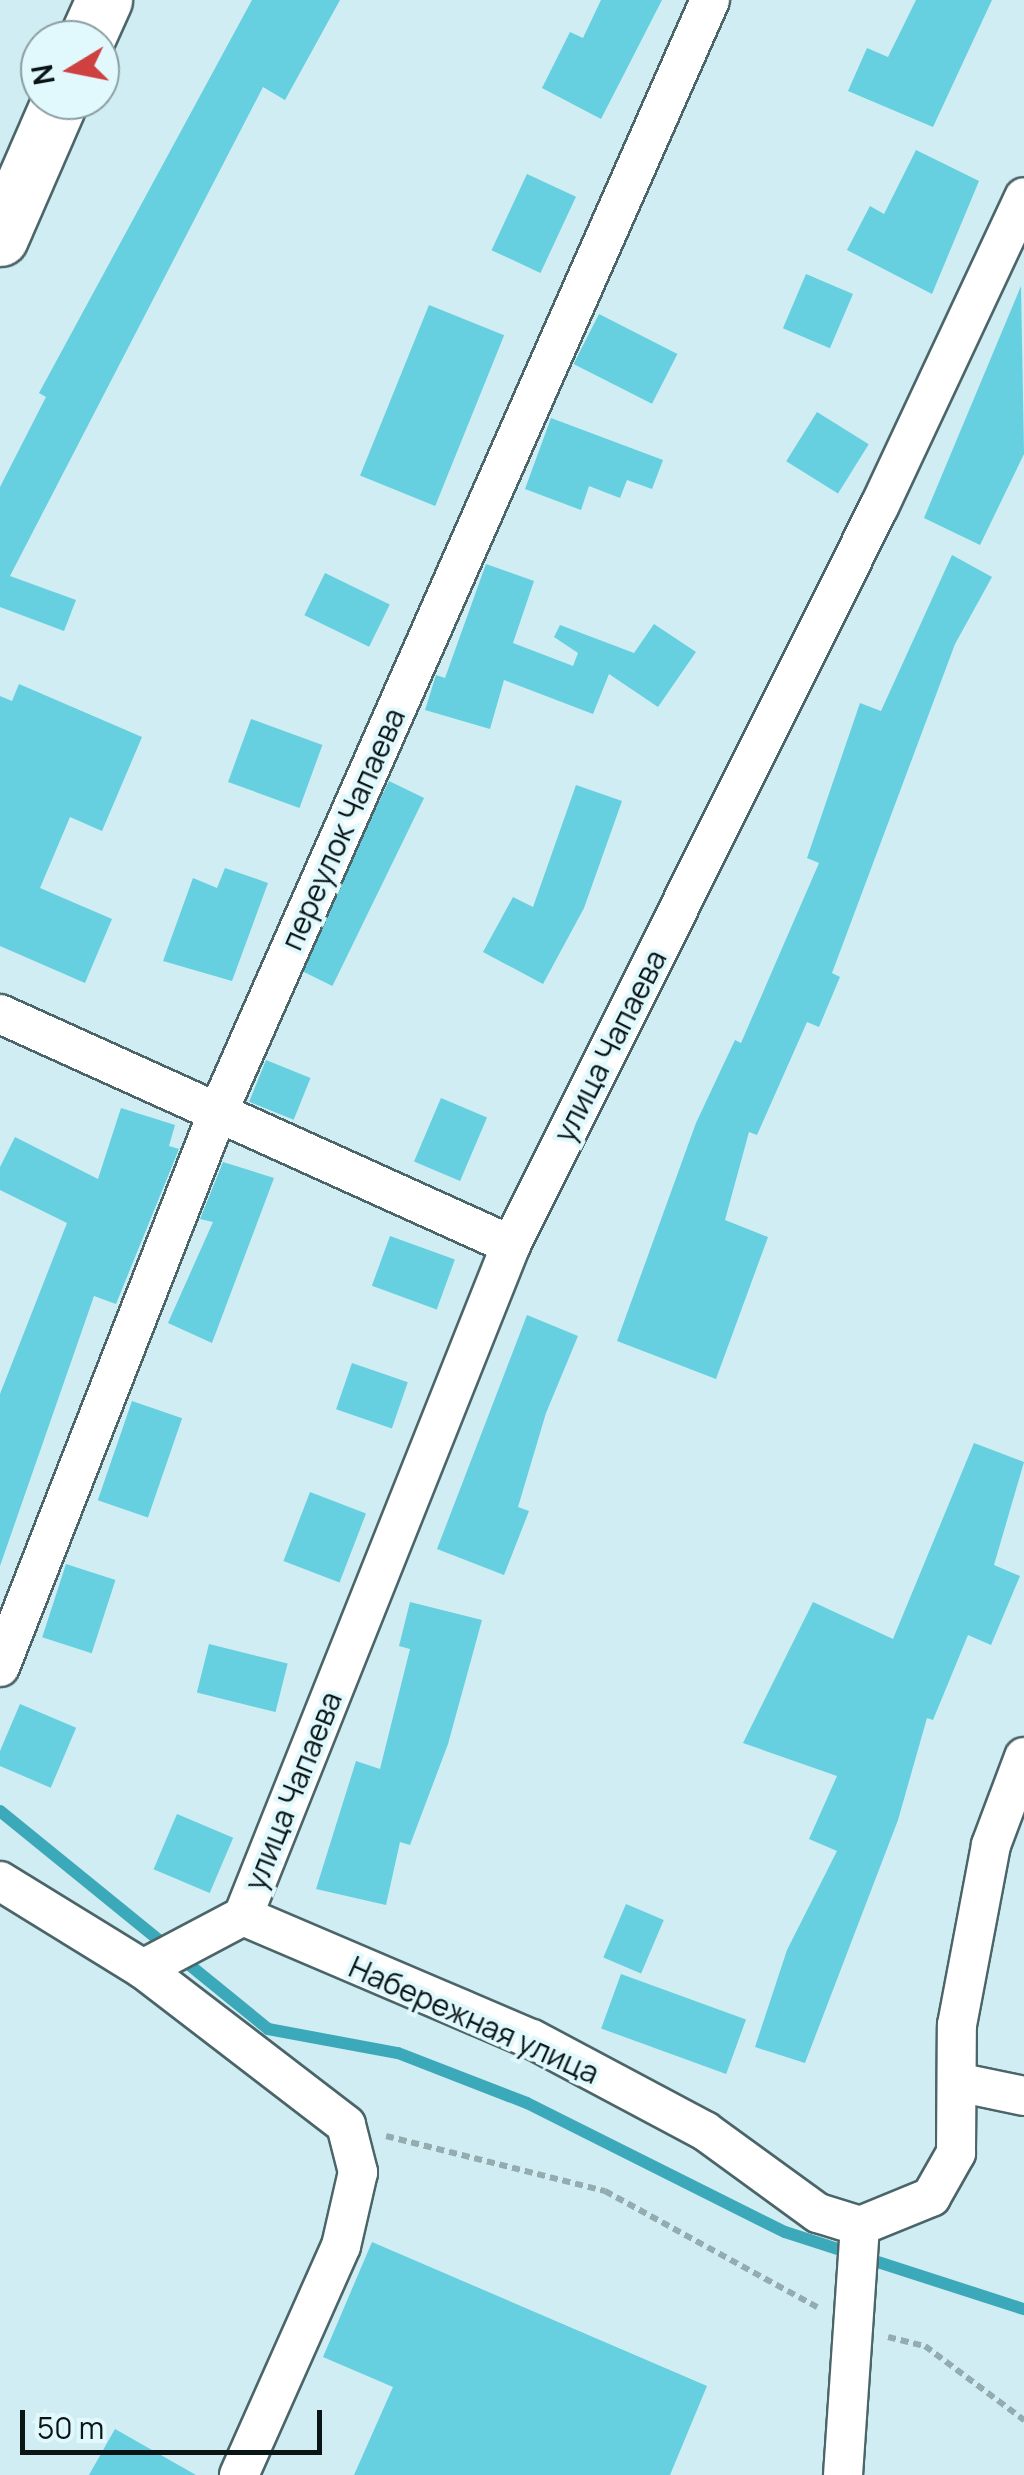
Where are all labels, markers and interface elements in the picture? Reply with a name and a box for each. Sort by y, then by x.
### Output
north arrow [20,20,120,120]
text: N [22,62,63,88]
street label: переулок Чапаева [274,703,412,955]
street label: улица Чапаева [546,944,674,1148]
street label: улица Чапаева [237,1687,349,1895]
street label: Набережная улица [344,1949,604,2091]
scale bar [25,2390,328,2452]
text: 50 m [37,2407,104,2448]

